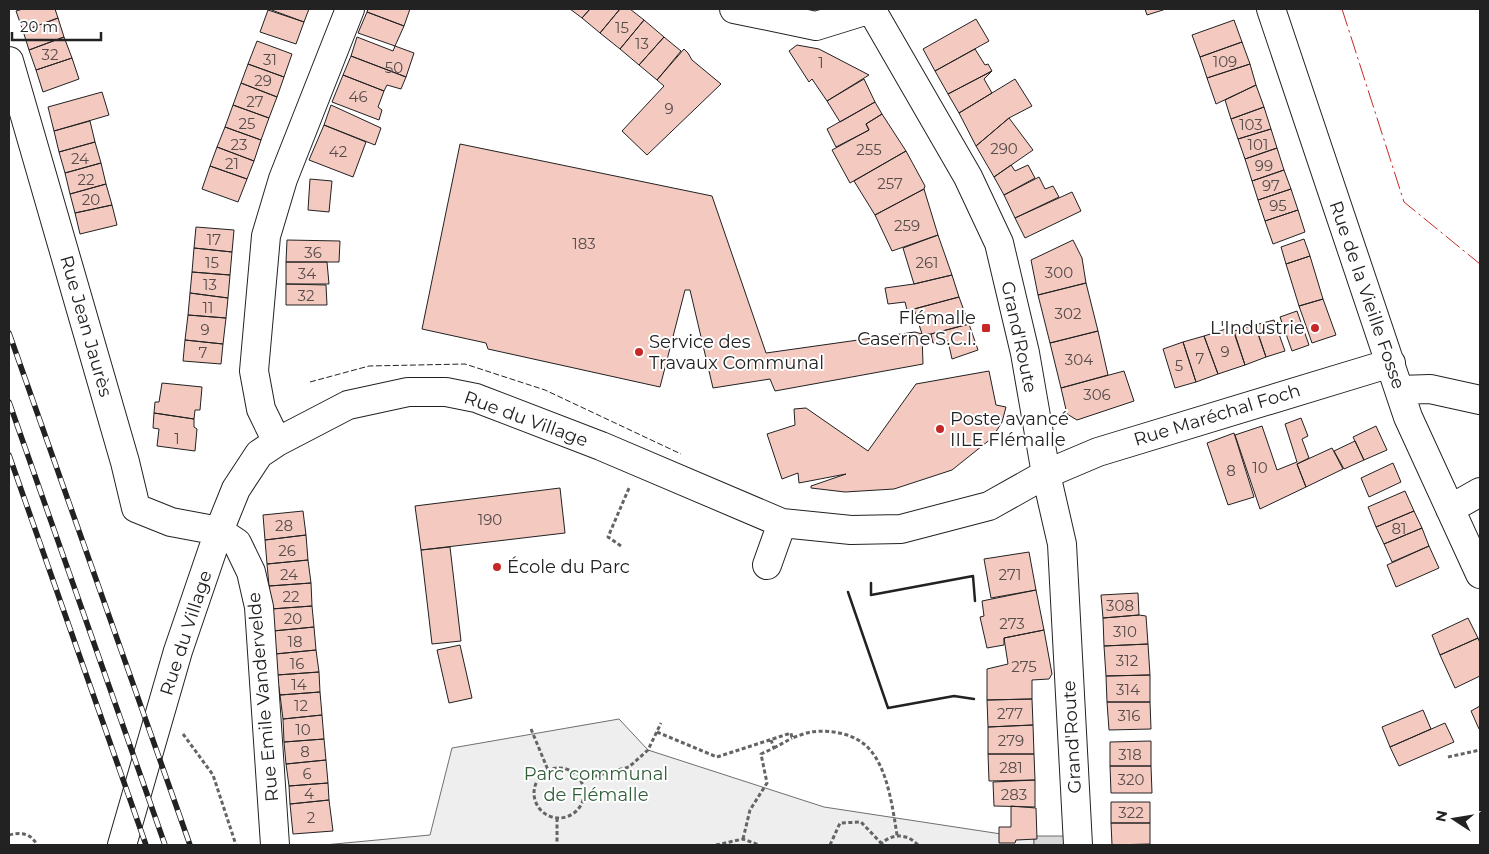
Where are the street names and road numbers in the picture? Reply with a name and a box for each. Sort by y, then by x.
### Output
street label: Rue de la Vieille Fosse [1324,198,1410,392]
street label: Rue Jean Jaurès [55,253,117,400]
street label: Grand'Route [996,279,1042,395]
street label: Rue Maréchal Foch [1131,379,1303,451]
street label: Rue du Village [461,386,591,452]
street label: Rue du Village [155,568,217,698]
street label: Rue Emile Vandervelde [243,591,283,803]
street label: Grand'Route [1058,680,1086,794]

